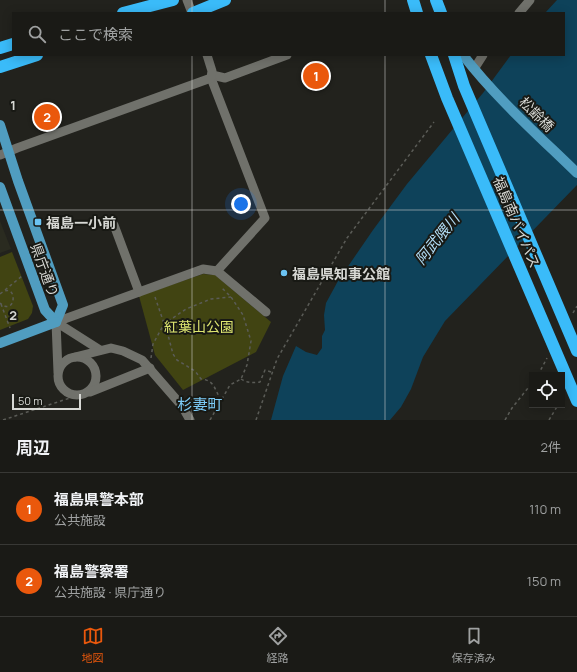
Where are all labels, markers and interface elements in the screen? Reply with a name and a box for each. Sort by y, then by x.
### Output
search box [12,12,565,56]
icon: search [26,23,48,45]
text: ここで検索 [58,24,133,45]
pin: 1 [303,61,329,91]
street label: 松齢橋 [515,92,559,136]
text: 1 [10,96,16,114]
pin: 2 [34,102,60,132]
street label: 福島南バイパス [489,173,545,271]
your location [231,194,251,214]
water label: 阿武隈川 [410,208,465,269]
place label: 福島一小前 [46,213,116,232]
marker: 福島一小前 [33,217,43,227]
street label: 県庁通り [26,240,64,300]
place label: 福島県知事公館 [292,264,390,283]
marker: 福島県知事公館 [279,268,289,278]
text: 2 [9,306,17,324]
park label: 紅葉山公園 [164,317,234,336]
map controls [529,372,565,408]
button: locate [529,372,565,408]
scale bar [12,392,81,411]
text: 50 m [18,393,43,408]
district label: 杉妻町 [177,394,223,415]
text: 周辺 [16,436,50,459]
text: 2件 [541,438,561,456]
text: 福島県警本部 [54,489,144,510]
text: 1 [26,500,32,518]
text: 110 m [529,500,561,518]
text: 公共施設 [54,511,106,529]
text: 福島警察署 [54,561,129,582]
text: 2 [25,572,33,590]
text: 150 m [527,572,561,590]
text: 公共施設 · 県庁通り [54,583,166,601]
tab: 地図 [82,625,104,665]
tab: 経路 [267,625,289,665]
tab: 保存済み [452,625,496,665]

